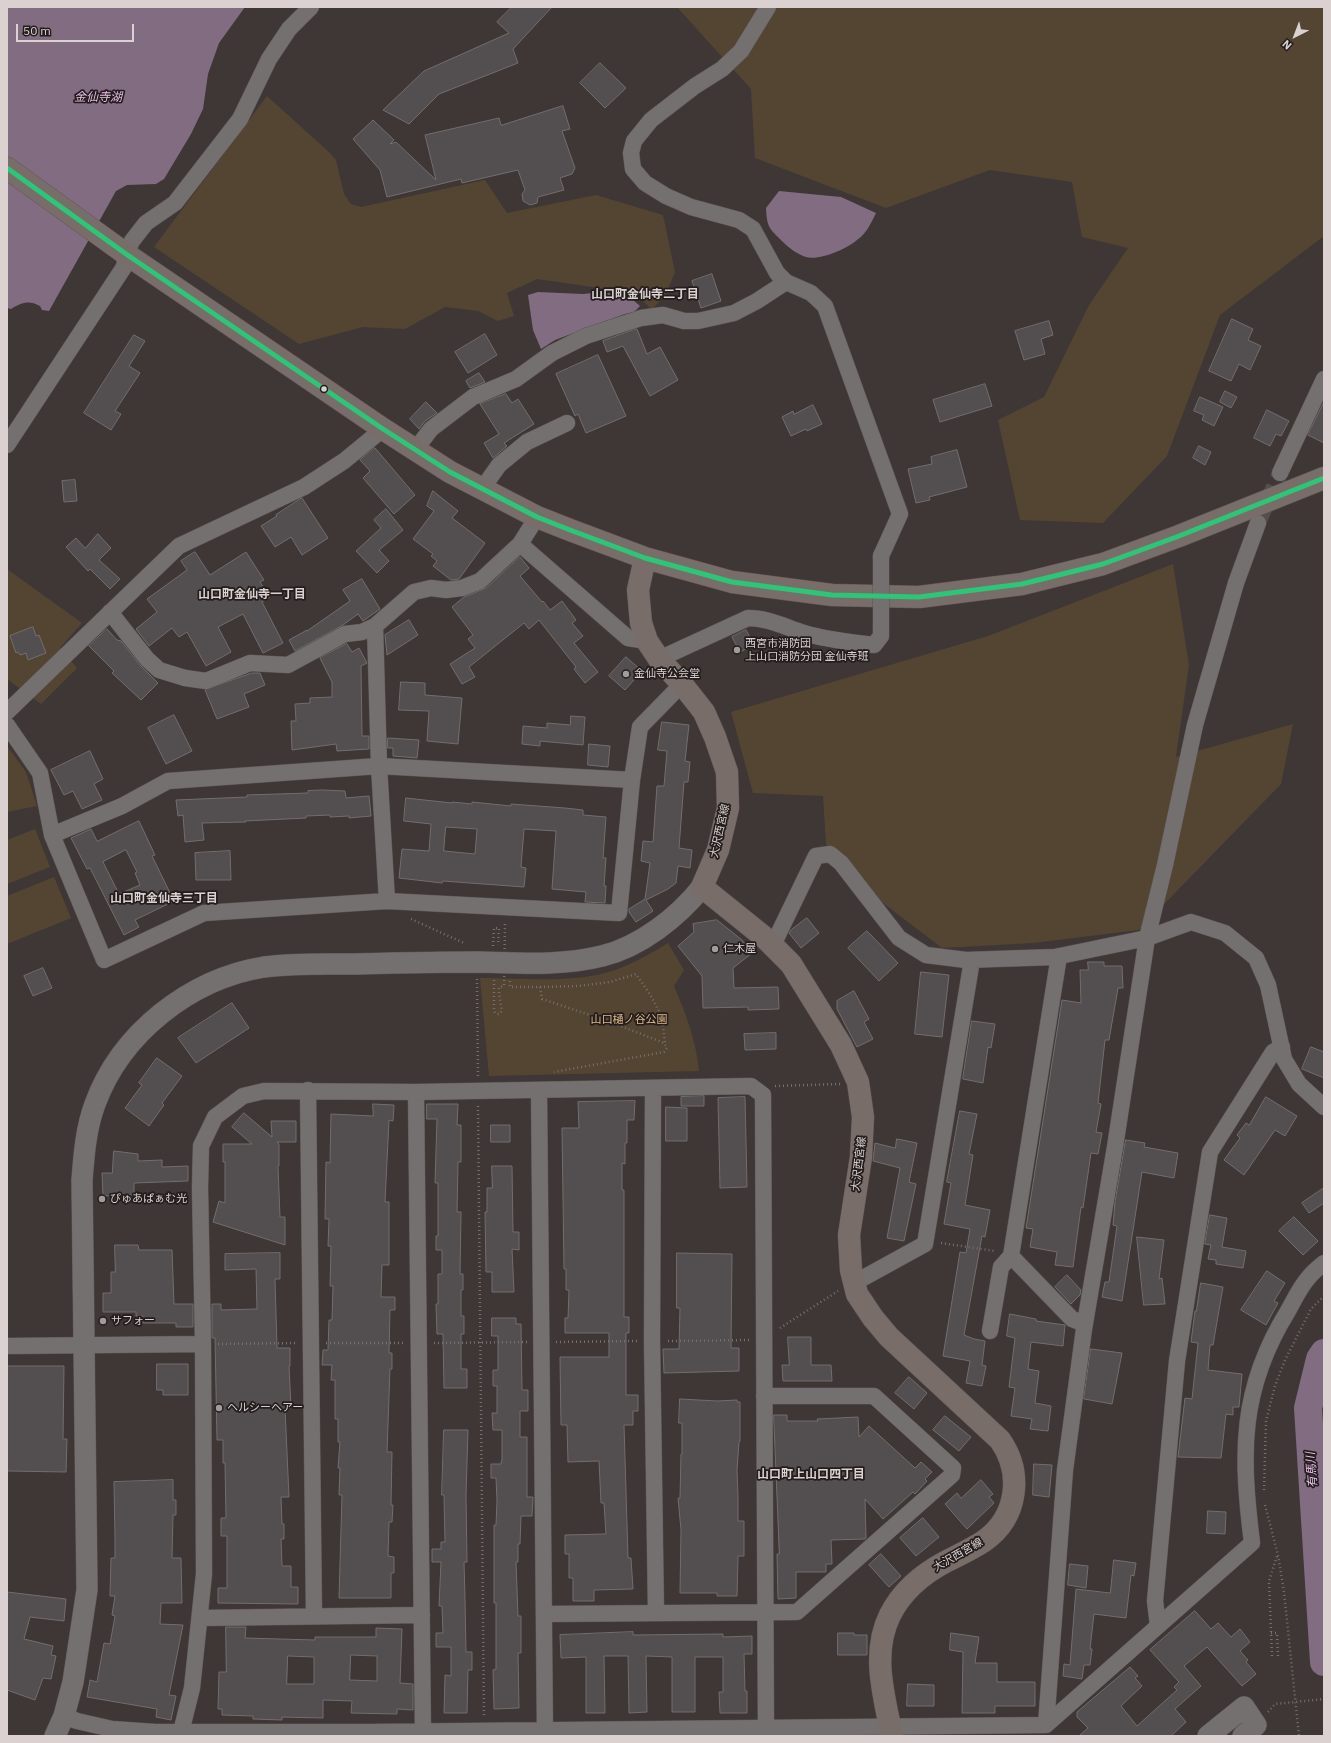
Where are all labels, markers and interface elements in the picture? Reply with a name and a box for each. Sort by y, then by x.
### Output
scale bar [18,16,136,42]
north arrow [1275,16,1315,56]
text: 50 m [23,23,51,38]
text: N [1279,37,1295,53]
water label: 金仙寺湖 [74,91,122,105]
district label: 山口町金仙寺二丁目 [591,288,699,302]
unlabelled marker [319,384,329,394]
district label: 山口町金仙寺一丁目 [198,588,306,602]
place label: 西宮市消防団 上山口消防分団 金仙寺班 [745,637,869,663]
marker: 西宮市消防団 上山口消防分団 金仙寺班 [732,645,742,655]
place label: 金仙寺公会堂 [634,667,700,681]
marker: 金仙寺公会堂 [621,669,631,679]
street label: 大沢西宮線 [707,803,733,859]
district label: 山口町金仙寺三丁目 [110,892,218,906]
place label: 仁木屋 [723,942,756,956]
marker: 仁木屋 [710,944,720,954]
park label: 山口樋ノ谷公園 [591,1013,667,1027]
street label: 大沢西宮線 [849,1136,869,1192]
place label: ぴゅあぱぁむ光 [110,1192,187,1206]
marker: ぴゅあぱぁむ光 [97,1194,107,1204]
place label: サフォー [111,1314,155,1328]
marker: サフォー [98,1316,108,1326]
place label: ヘルシーヘアー [227,1401,303,1415]
marker: ヘルシーヘアー [214,1403,224,1413]
water label: 有馬川 [1304,1452,1320,1488]
district label: 山口町上山口四丁目 [757,1468,865,1482]
street label: 大沢西宮線 [931,1536,985,1574]

